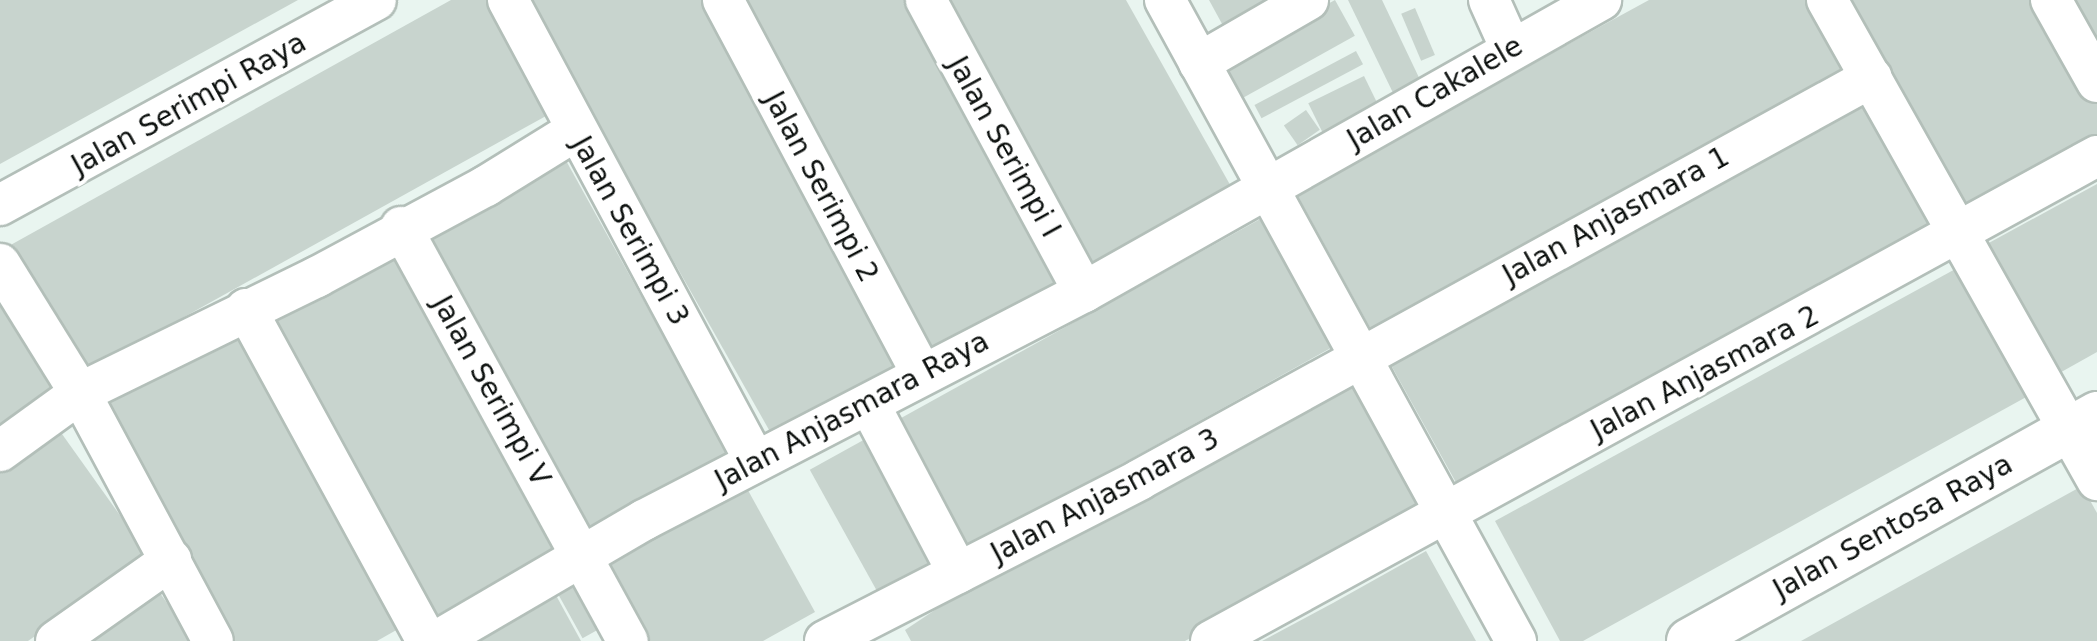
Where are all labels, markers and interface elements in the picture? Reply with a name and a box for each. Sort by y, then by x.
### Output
street label: Jalan Serimpi Raya [66,26,312,182]
street label: Jalan Cakalele [1341,29,1529,157]
street label: Jalan Serimpi I [941,51,1067,243]
street label: Jalan Serimpi 2 [757,86,885,288]
street label: Jalan Serimpi 3 [564,131,696,331]
street label: Jalan Anjasmara 1 [1497,140,1735,292]
street label: Jalan Serimpi V [425,290,557,492]
street label: Jalan Anjasmara 2 [1585,299,1825,447]
street label: Jalan Anjasmara Raya [709,325,995,497]
street label: Jalan Anjasmara 3 [985,422,1225,570]
street label: Jalan Sentosa Raya [1768,447,2018,607]

